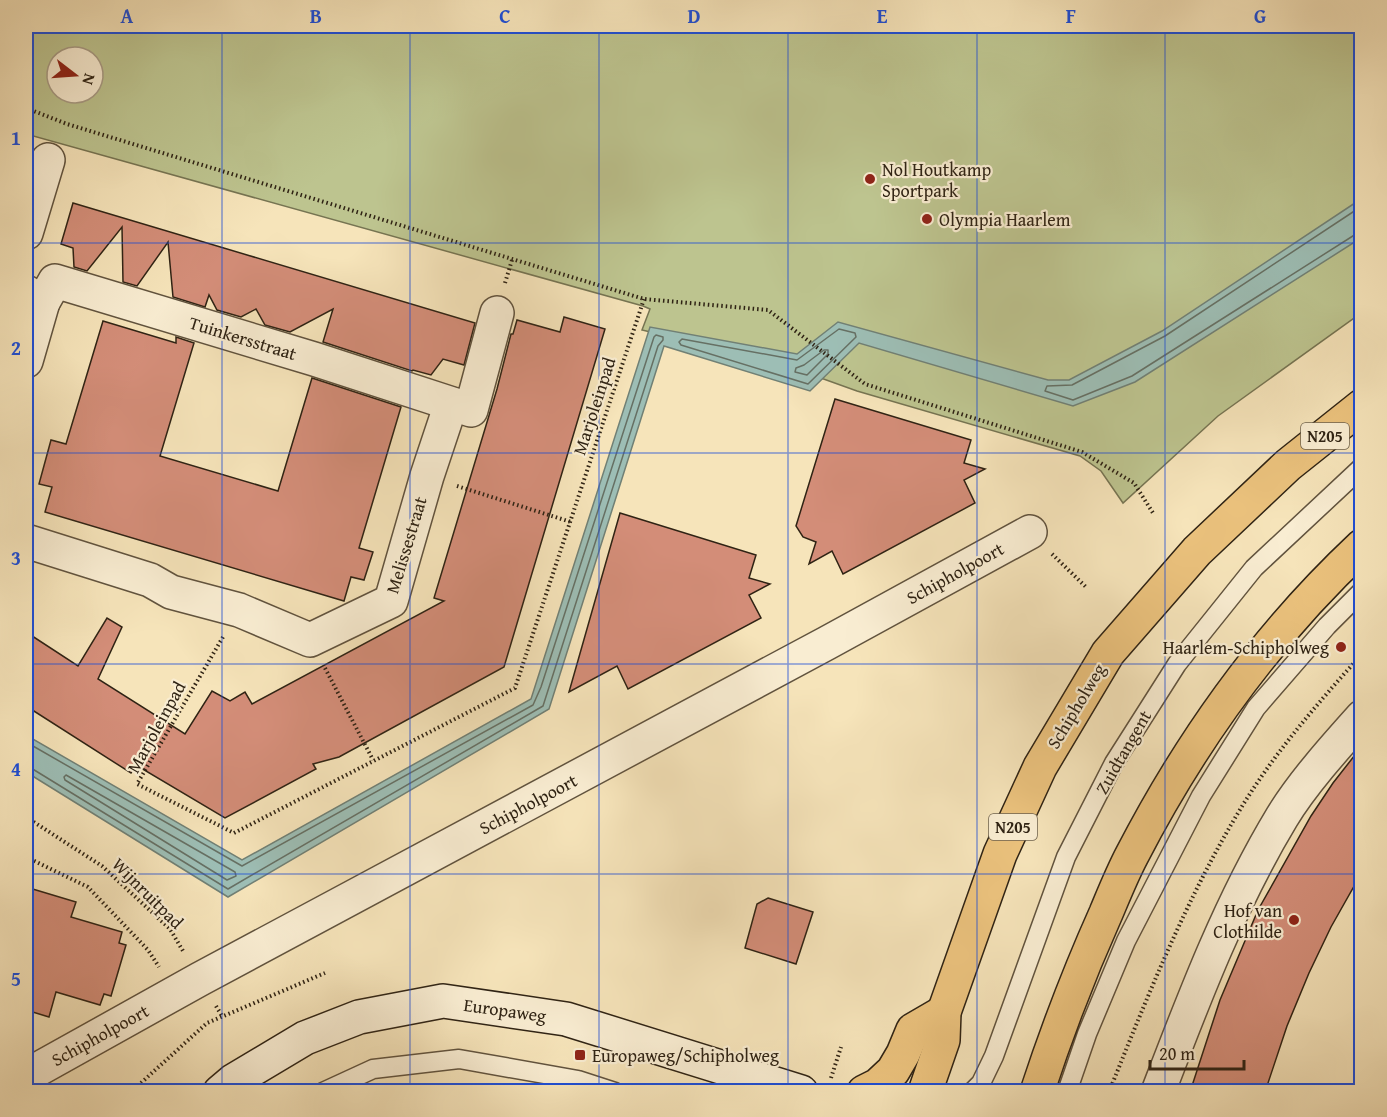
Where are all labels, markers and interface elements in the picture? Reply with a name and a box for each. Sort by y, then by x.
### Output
text: A [121,1,134,30]
text: B [310,1,322,30]
text: C [499,1,511,30]
text: D [687,1,701,30]
text: E [877,1,888,30]
text: F [1066,1,1076,30]
text: G [1254,1,1266,30]
north arrow [45,45,105,105]
text: N [76,71,102,88]
text: 1 [11,123,21,152]
place label: Nol Houtkamp Sportpark [882,156,992,204]
marker: Nol Houtkamp Sportpark [863,172,877,186]
place label: Olympia Haarlem [939,206,1071,233]
marker: Olympia Haarlem [920,212,934,226]
street label: Tuinkersstraat [186,309,301,367]
text: 2 [11,333,21,362]
street label: Marjoleinpad [566,353,623,458]
road number: N205 [1301,423,1349,449]
street label: Melissestraat [378,493,434,597]
street label: Schipholpoort [901,535,1009,611]
text: 3 [11,543,21,572]
place label: Haarlem-Schipholweg [1163,634,1329,661]
marker: Haarlem-Schipholweg [1334,640,1348,654]
street label: Schipholweg [1040,658,1112,754]
street label: Marjoleinpad [120,676,193,778]
street label: Zuidtangent [1088,705,1158,799]
text: 4 [11,754,21,783]
street label: Schipholpoort [474,767,582,841]
road number: N205 [989,814,1037,840]
street label: Wijnruitpad [106,851,190,935]
place label: Hof van Clothilde [1213,897,1282,945]
marker: Hof van Clothilde [1287,913,1301,927]
text: 5 [11,964,21,993]
street label: Europaweg [462,991,548,1029]
street label: Schipholpoort [46,997,154,1073]
scale bar [1150,1033,1244,1071]
text: 20 m [1159,1040,1195,1067]
place label: Europaweg/Schipholweg [592,1042,779,1069]
marker: Europaweg/Schipholweg [573,1048,587,1062]

